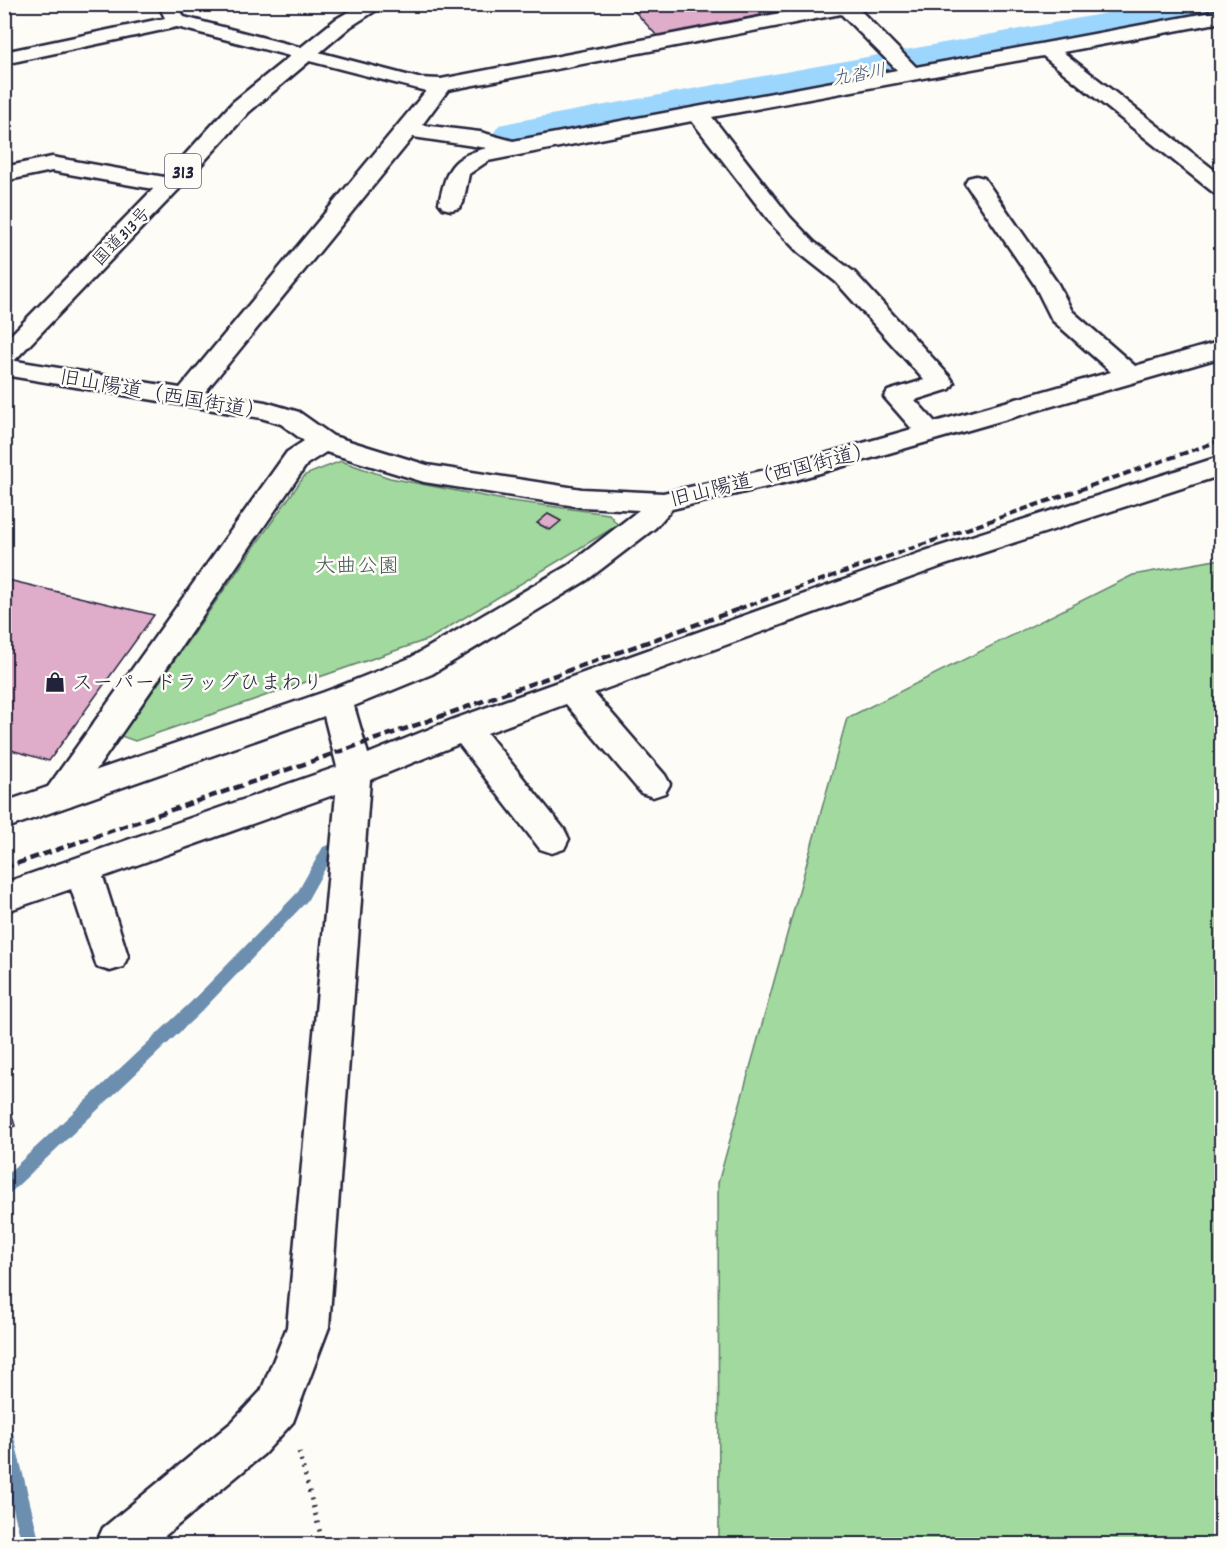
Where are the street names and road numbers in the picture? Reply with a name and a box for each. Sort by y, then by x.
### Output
road number: 313 [165,154,201,188]
street label: 国道313号 [88,202,157,273]
street label: 旧山陽道（西国街道） [56,364,268,430]
street label: 旧山陽道（西国街道） [667,437,878,517]

